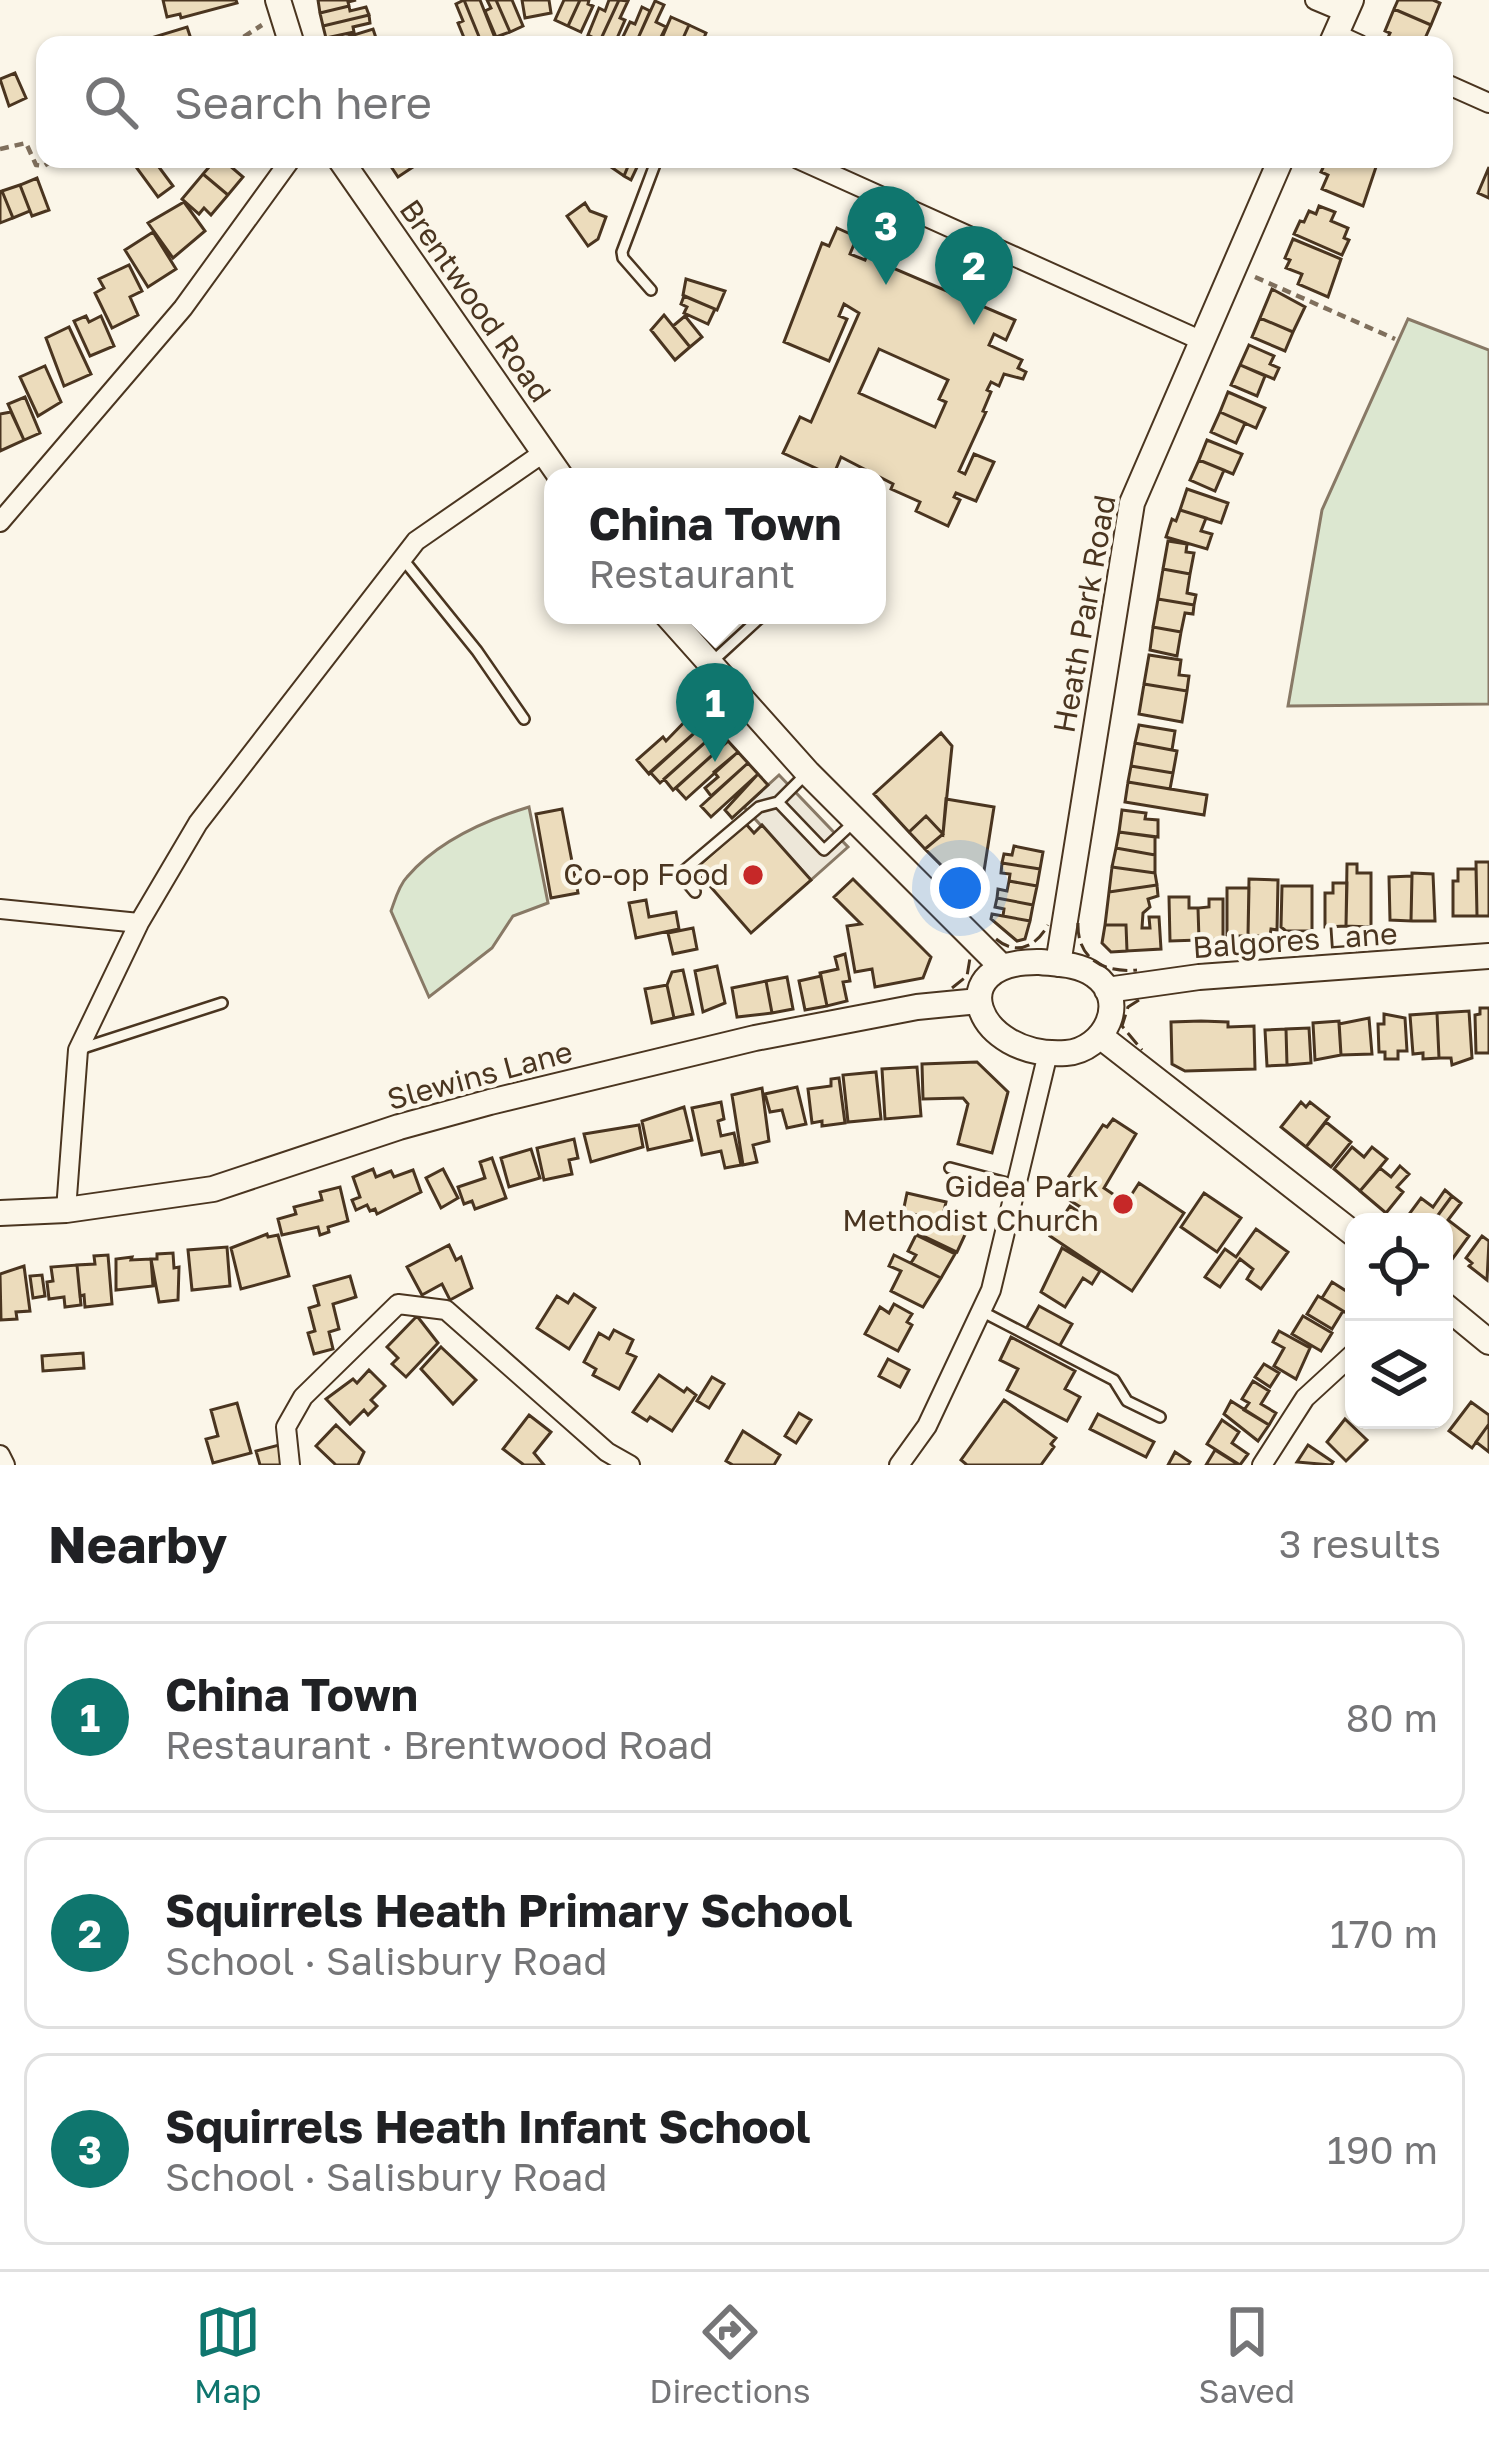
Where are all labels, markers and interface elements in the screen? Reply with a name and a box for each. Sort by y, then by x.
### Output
search box [36,36,1453,168]
icon: search [78,69,144,135]
text: Search here [174,75,432,129]
pin: 3 [847,186,925,285]
street label: Brentwood Road [393,192,559,409]
pin: 2 [935,226,1013,325]
popup [544,468,886,624]
street label: Heath Park Road [1045,492,1123,735]
text: China Town [588,496,842,550]
text: Restaurant [588,550,795,597]
pin: 1 [676,663,754,762]
place label: Co-op Food [563,856,729,892]
your location [930,858,990,918]
marker: Co-op Food [740,862,766,888]
street label: Balgores Lane [1191,915,1399,965]
street label: Slewins Lane [383,1033,576,1117]
place label: Gidea Park Methodist Church [842,1168,1099,1238]
marker: Gidea Park Methodist Church [1110,1191,1136,1217]
map controls [1345,1213,1453,1429]
button: locate [1345,1213,1453,1321]
button: layers [1345,1321,1453,1429]
text: Nearby [48,1513,227,1574]
text: 3 results [1279,1520,1441,1567]
text: China Town [165,1667,418,1721]
text: 1 [80,1694,100,1741]
text: 80 m [1346,1694,1438,1741]
text: Restaurant · Brentwood Road [165,1721,713,1768]
text: Squirrels Heath Primary School [165,1883,853,1937]
text: 2 [78,1910,102,1957]
text: 170 m [1330,1910,1438,1957]
text: School · Salisbury Road [165,1937,607,1984]
text: Squirrels Heath Infant School [165,2099,811,2153]
text: 3 [78,2126,102,2173]
text: 190 m [1327,2126,1438,2173]
text: School · Salisbury Road [165,2153,607,2200]
tab: Map [194,2299,261,2410]
tab: Directions [649,2299,811,2410]
tab: Saved [1199,2299,1295,2410]

